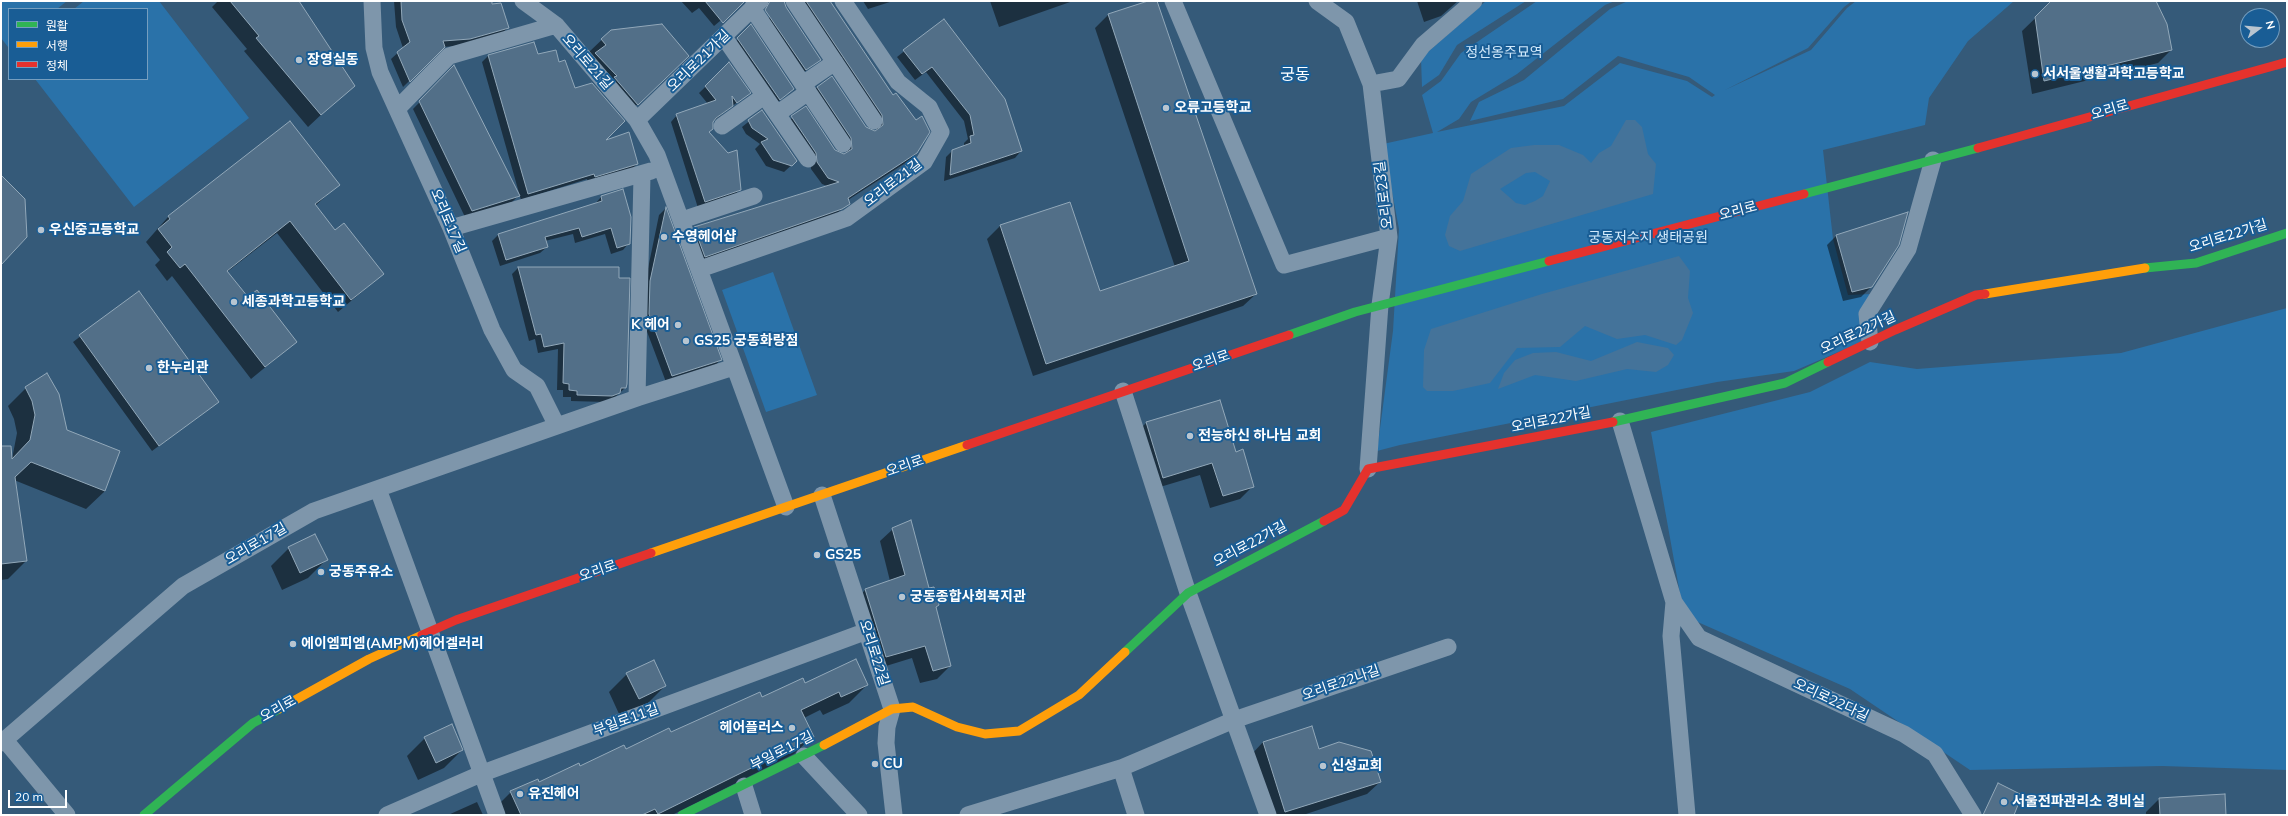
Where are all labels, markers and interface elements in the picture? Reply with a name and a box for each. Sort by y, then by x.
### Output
legend [8,8,148,80]
north arrow [2240,8,2280,48]
text: 원활 [46,18,68,33]
text: N [2263,19,2278,31]
street label: 오리로21가길 [664,27,734,95]
street label: 오리로21길 [558,31,616,93]
text: 서행 [46,38,68,53]
park label: 정선옹주묘역 [1465,45,1543,61]
place label: 장영실동 [307,52,359,68]
marker: 장영실동 [294,55,304,65]
text: 정체 [46,58,68,73]
district label: 궁동 [1280,65,1310,85]
place label: 서서울생활과학고등학교 [2043,66,2185,82]
marker: 서서울생활과학고등학교 [2030,69,2040,79]
street label: 오리로 [2089,97,2131,123]
place label: 오류고등학교 [1174,100,1251,116]
marker: 오류고등학교 [1161,103,1171,113]
street label: 오리로21길 [861,156,925,210]
street label: 오리로23길 [1371,160,1397,230]
street label: 오리로17길 [427,186,469,256]
street label: 오리로 [1717,198,1759,224]
street label: 오리로22가길 [2187,216,2269,256]
place label: 우신중고등학교 [49,222,139,238]
marker: 우신중고등학교 [36,225,46,235]
place label: 수영헤어샵 [672,229,736,245]
park label: 궁동저수지 생태공원 [1588,230,1708,246]
marker: 수영헤어샵 [659,232,669,242]
place label: 세종과학고등학교 [242,294,345,310]
marker: 세종과학고등학교 [229,297,239,307]
street label: 오리로22가길 [1818,308,1898,358]
place label: K 헤어 [631,317,670,333]
marker: K 헤어 [673,320,683,330]
place label: GS25 궁동화랑점 [694,333,798,349]
marker: GS25 궁동화랑점 [681,336,691,346]
street label: 오리로 [1190,347,1232,375]
place label: 한누리관 [157,360,209,376]
marker: 한누리관 [144,363,154,373]
street label: 오리로22가길 [1510,404,1592,436]
place label: 전능하신 하나님 교회 [1198,428,1322,444]
marker: 전능하신 하나님 교회 [1185,431,1195,441]
street label: 오리로 [884,452,926,480]
street label: 오리로22가길 [1210,518,1290,570]
street label: 오리로17길 [222,520,290,568]
place label: GS25 [825,547,861,563]
marker: GS25 [812,550,822,560]
street label: 오리로 [577,557,619,585]
place label: 궁동주유소 [329,564,393,580]
marker: 궁동주유소 [316,567,326,577]
place label: 궁동종합사회복지관 [910,589,1026,605]
marker: 궁동종합사회복지관 [897,592,907,602]
street label: 오리로22길 [855,618,893,688]
place label: 에이엠피엠(AMPM)헤어겔러리 [301,636,484,652]
marker: 에이엠피엠(AMPM)헤어겔러리 [288,639,298,649]
street label: 오리로22나길 [1300,662,1382,704]
street label: 오리로22다길 [1791,675,1871,725]
street label: 오리로 [257,692,299,726]
street label: 부일로11길 [591,700,661,740]
place label: 헤어플러스 [720,720,784,736]
marker: 헤어플러스 [787,723,797,733]
street label: 부일로17길 [748,728,816,774]
place label: CU [883,756,903,772]
place label: 신성교회 [1331,758,1383,774]
marker: CU [870,759,880,769]
marker: 신성교회 [1318,761,1328,771]
scale bar [10,782,69,808]
place label: 유진헤어 [528,786,580,802]
text: 20 m [15,789,43,804]
marker: 유진헤어 [515,789,525,799]
place label: 서울전파관리소 경비실 [2012,794,2145,810]
marker: 서울전파관리소 경비실 [1999,797,2009,807]

